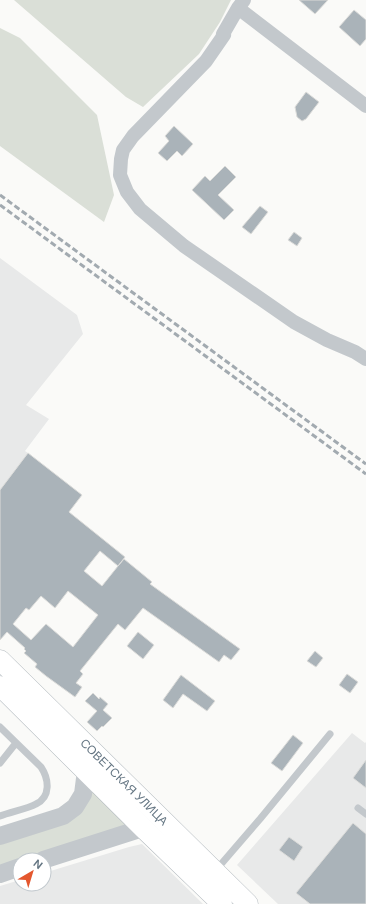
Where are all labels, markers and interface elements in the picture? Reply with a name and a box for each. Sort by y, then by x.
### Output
street label: СОВЕТСКАЯ УЛИЦА [77,735,171,829]
north arrow [12,852,52,892]
text: N [31,856,46,872]

